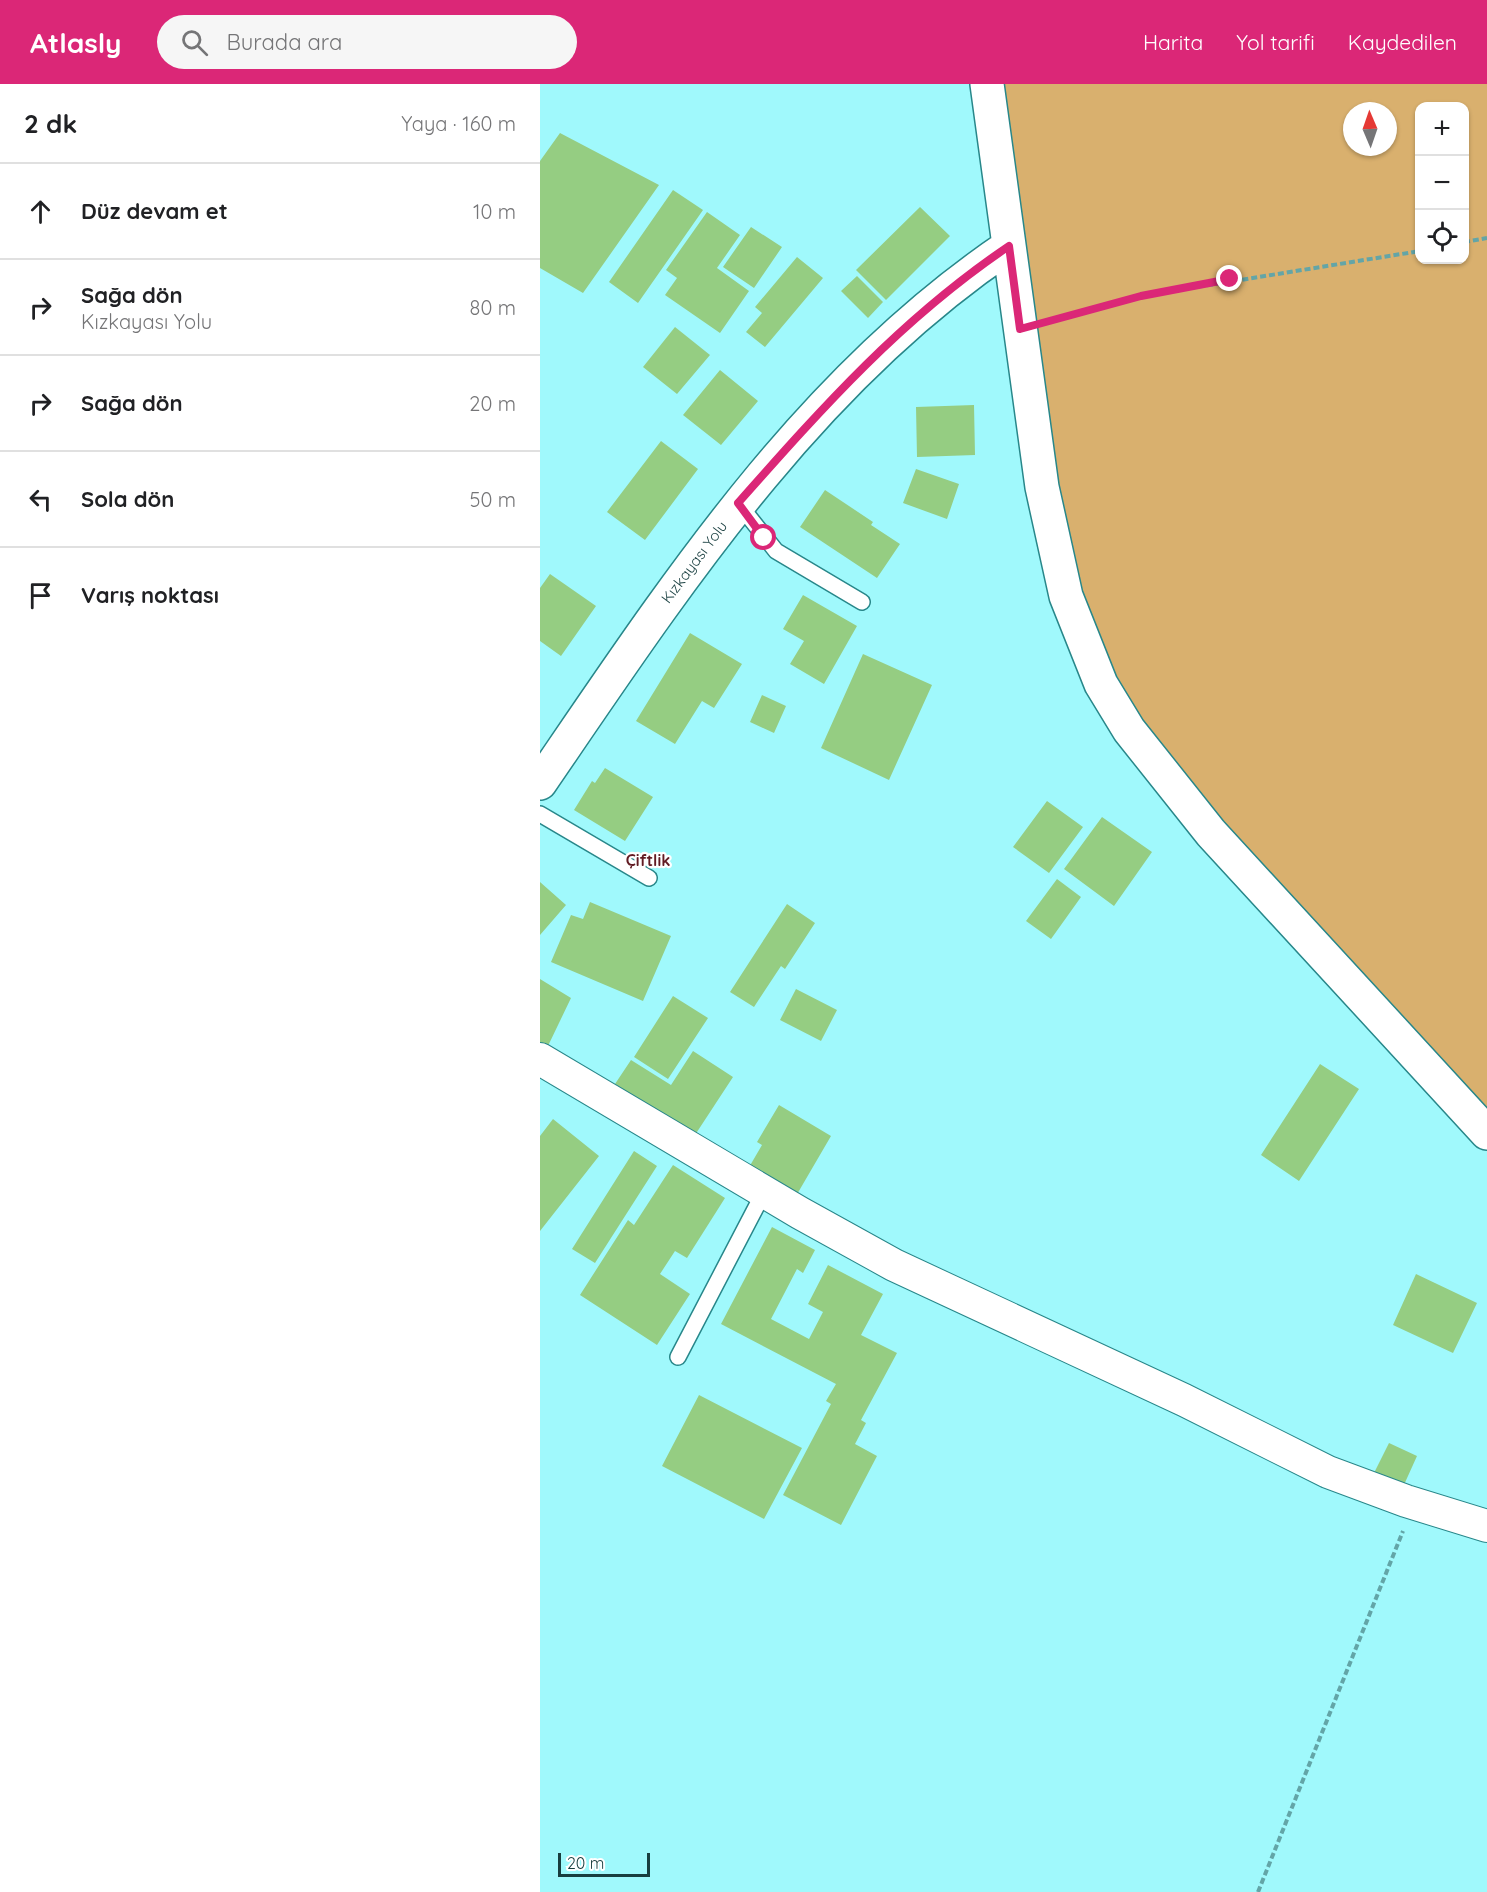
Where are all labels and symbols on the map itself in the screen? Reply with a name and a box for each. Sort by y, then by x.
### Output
north arrow [1343,102,1397,156]
route end [1216,265,1242,291]
street label: Kızkayası Yolu [657,517,731,607]
route start [750,524,776,550]
district label: Çiftlik [626,850,670,870]
scale bar [558,1850,650,1878]

